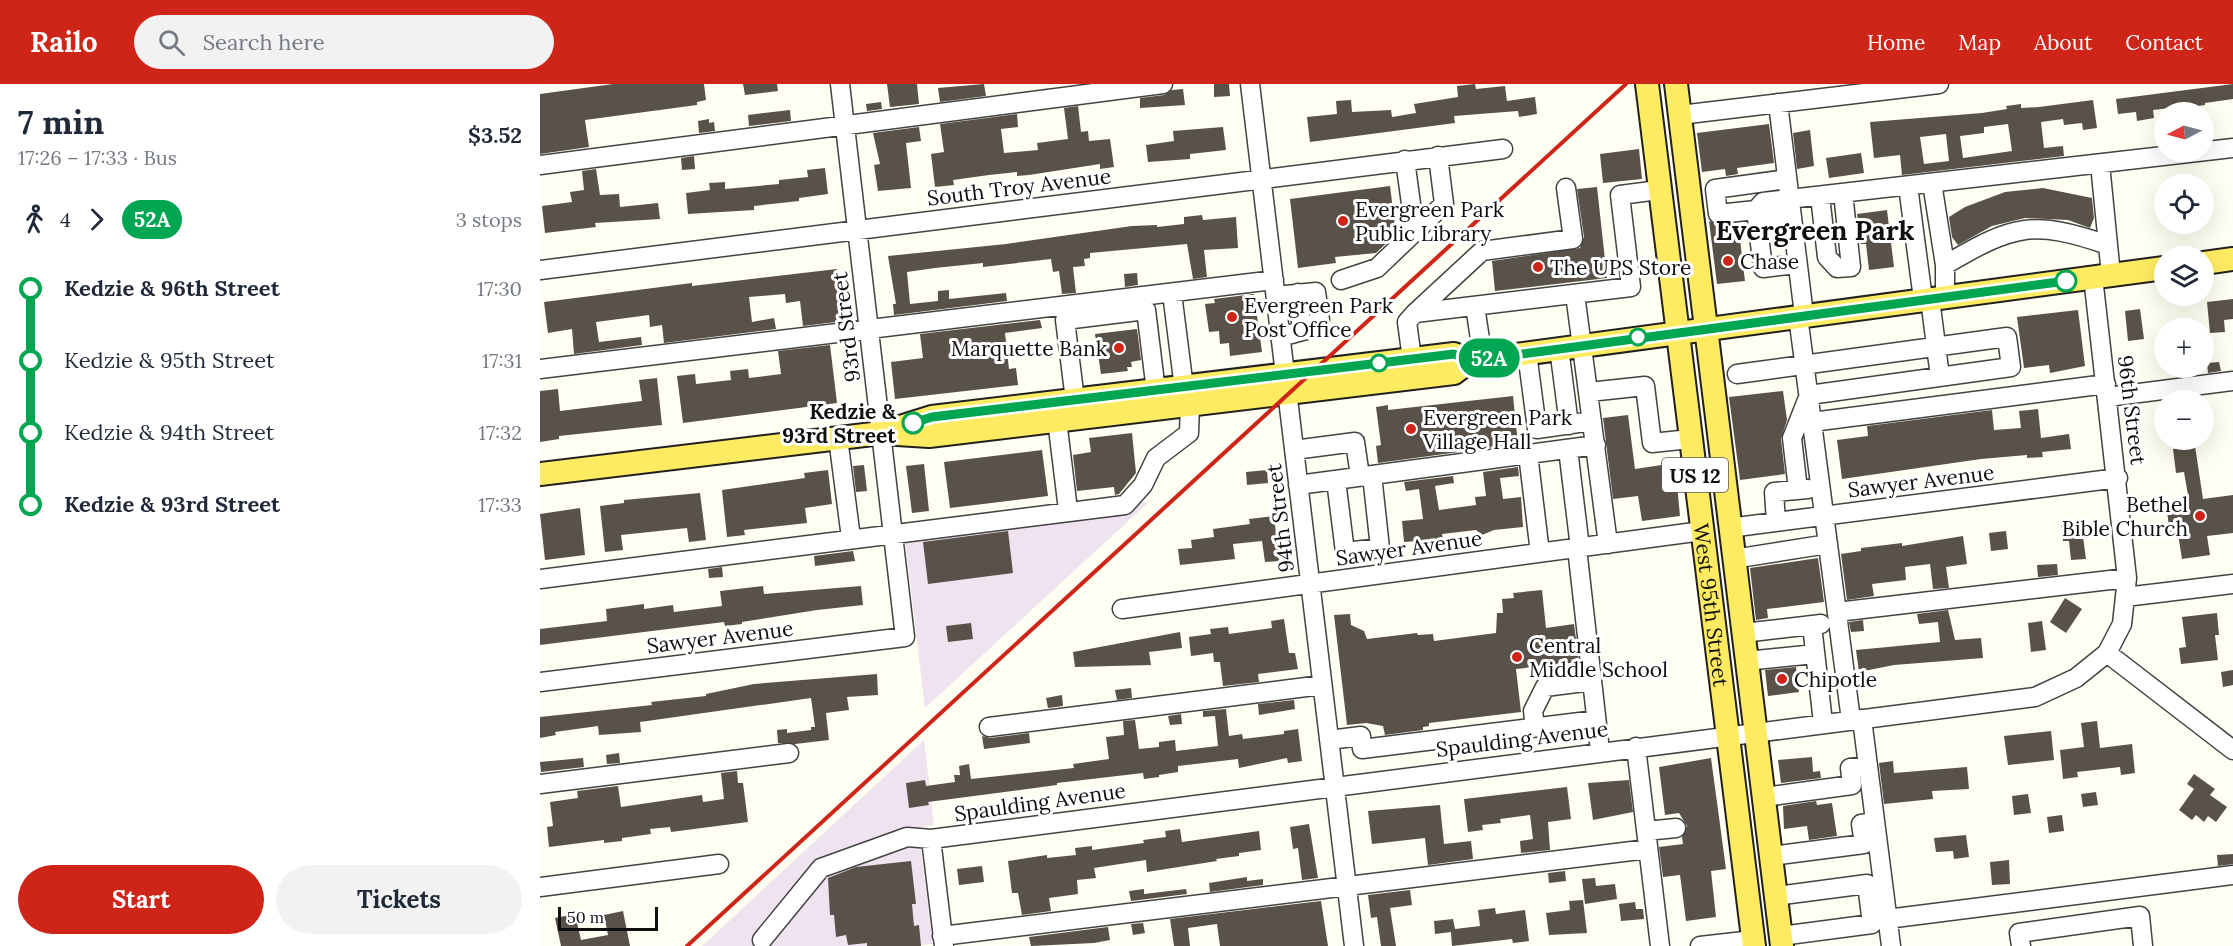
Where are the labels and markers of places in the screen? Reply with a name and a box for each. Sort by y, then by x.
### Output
place label: Evergreen Park Public Library [1355,196,1505,247]
marker: Evergreen Park Public Library [1336,214,1350,228]
place label: Chase [1740,248,1799,275]
place label: The UPS Store [1550,254,1691,281]
marker: Chase [1721,254,1735,268]
marker: The UPS Store [1531,260,1545,274]
unlabelled marker [2055,270,2077,292]
place label: Evergreen Park Post Office [1244,292,1394,343]
marker: Evergreen Park Post Office [1225,310,1239,324]
unlabelled marker [1629,328,1647,346]
place label: Marquette Bank [951,335,1108,362]
marker: Marquette Bank [1112,341,1126,355]
unlabelled marker [1370,354,1388,372]
place label: Kedzie & 93rd Street [782,398,897,449]
place label: Evergreen Park Village Hall [1422,404,1573,455]
marker: Kedzie & 93rd Street [902,412,924,434]
marker: Evergreen Park Village Hall [1404,422,1418,436]
place label: Bethel Bible Church [2062,491,2188,542]
marker: Bethel Bible Church [2193,509,2207,523]
place label: Central Middle School [1529,632,1668,683]
marker: Central Middle School [1510,650,1524,664]
place label: Chipotle [1794,666,1877,693]
marker: Chipotle [1775,672,1789,686]

